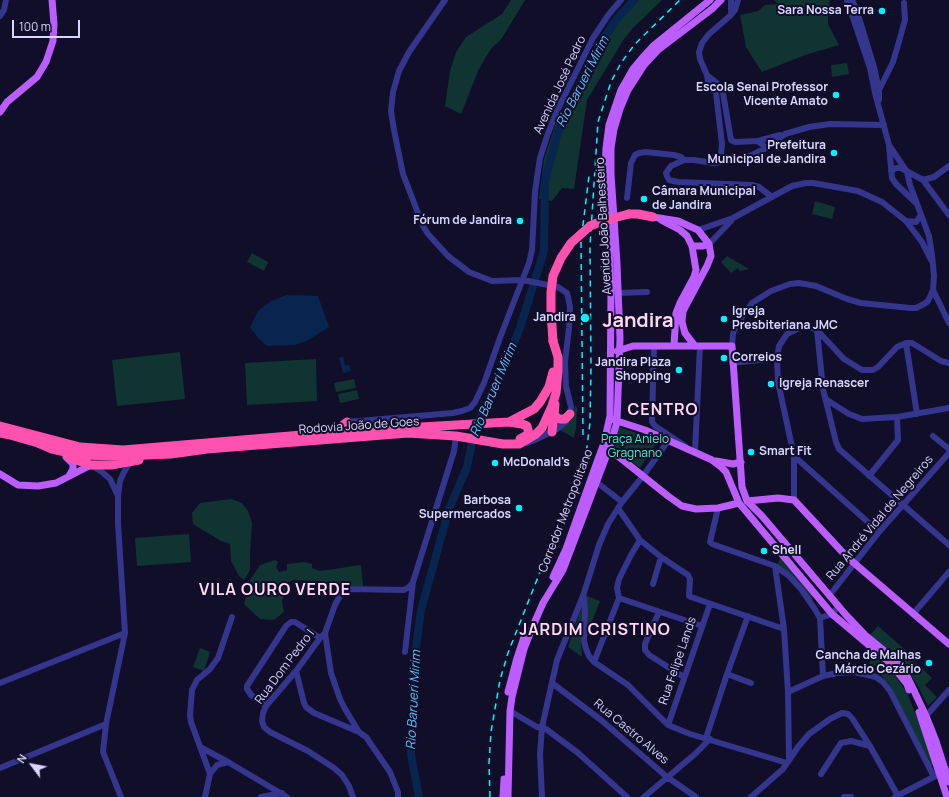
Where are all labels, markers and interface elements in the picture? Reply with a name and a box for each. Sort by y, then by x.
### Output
place label: Sara Nossa Terra [777,4,874,18]
marker: Sara Nossa Terra [877,6,887,16]
scale bar [14,12,82,38]
text: 100 m [19,18,51,35]
street label: Avenida José Pedro [531,34,589,136]
water label: Rio Barueri Mirim [553,34,613,130]
place label: Escola Senai Professor Vicente Amato [696,81,828,109]
marker: Escola Senai Professor Vicente Amato [831,90,841,100]
place label: Prefeitura Municipal de Jandira [708,139,826,167]
marker: Prefeitura Municipal de Jandira [829,148,839,158]
street label: Avenida João Balhesteiro [593,157,615,295]
place label: Câmara Municipal de Jandira [652,185,756,213]
marker: Câmara Municipal de Jandira [639,194,649,204]
place label: Fórum de Jandira [413,214,512,228]
marker: Fórum de Jandira [515,216,525,226]
place label: Igreja Presbiteriana JMC [732,305,838,333]
district label: Jandira [602,309,674,333]
place label: Jandira [533,311,576,325]
marker: Jandira [579,312,591,324]
marker: Igreja Presbiteriana JMC [719,314,729,324]
water label: Rio Barueri Mirim [467,341,521,439]
place label: Correios [732,351,782,365]
marker: Correios [719,353,729,363]
place label: Jandira Plaza Shopping [595,356,671,384]
marker: Jandira Plaza Shopping [674,365,684,375]
place label: Igreja Renascer [779,377,869,391]
marker: Igreja Renascer [766,379,776,389]
district label: CENTRO [628,401,698,421]
street label: Rodovia João de Goes [298,415,420,437]
park label: Praça Anielo Gragnano [601,433,669,461]
place label: Smart Fit [759,445,812,459]
street label: Corredor Metropolitano [536,447,596,575]
marker: Smart Fit [746,447,756,457]
street label: Rua André Vidal de Negreiros [824,453,936,583]
place label: McDonald's [503,456,570,470]
marker: McDonald's [490,458,500,468]
place label: Barbosa Supermercados [419,494,511,522]
marker: Barbosa Supermercados [514,503,524,513]
place label: Shell [772,544,801,558]
marker: Shell [759,546,769,556]
district label: VILA OURO VERDE [199,581,351,601]
street label: Rua Felipe Lands [656,615,700,707]
district label: JARDIM CRISTINO [519,621,671,641]
street label: Rua Dom Pedro I [252,627,318,707]
place label: Cancha de Malhas Márcio Cezário [816,649,921,677]
water label: Rio Barueri Mirim [404,650,424,750]
marker: Cancha de Malhas Márcio Cezário [924,658,934,668]
street label: Rua Castro Alves [591,696,671,768]
north arrow [12,745,52,785]
text: N [13,751,30,766]

